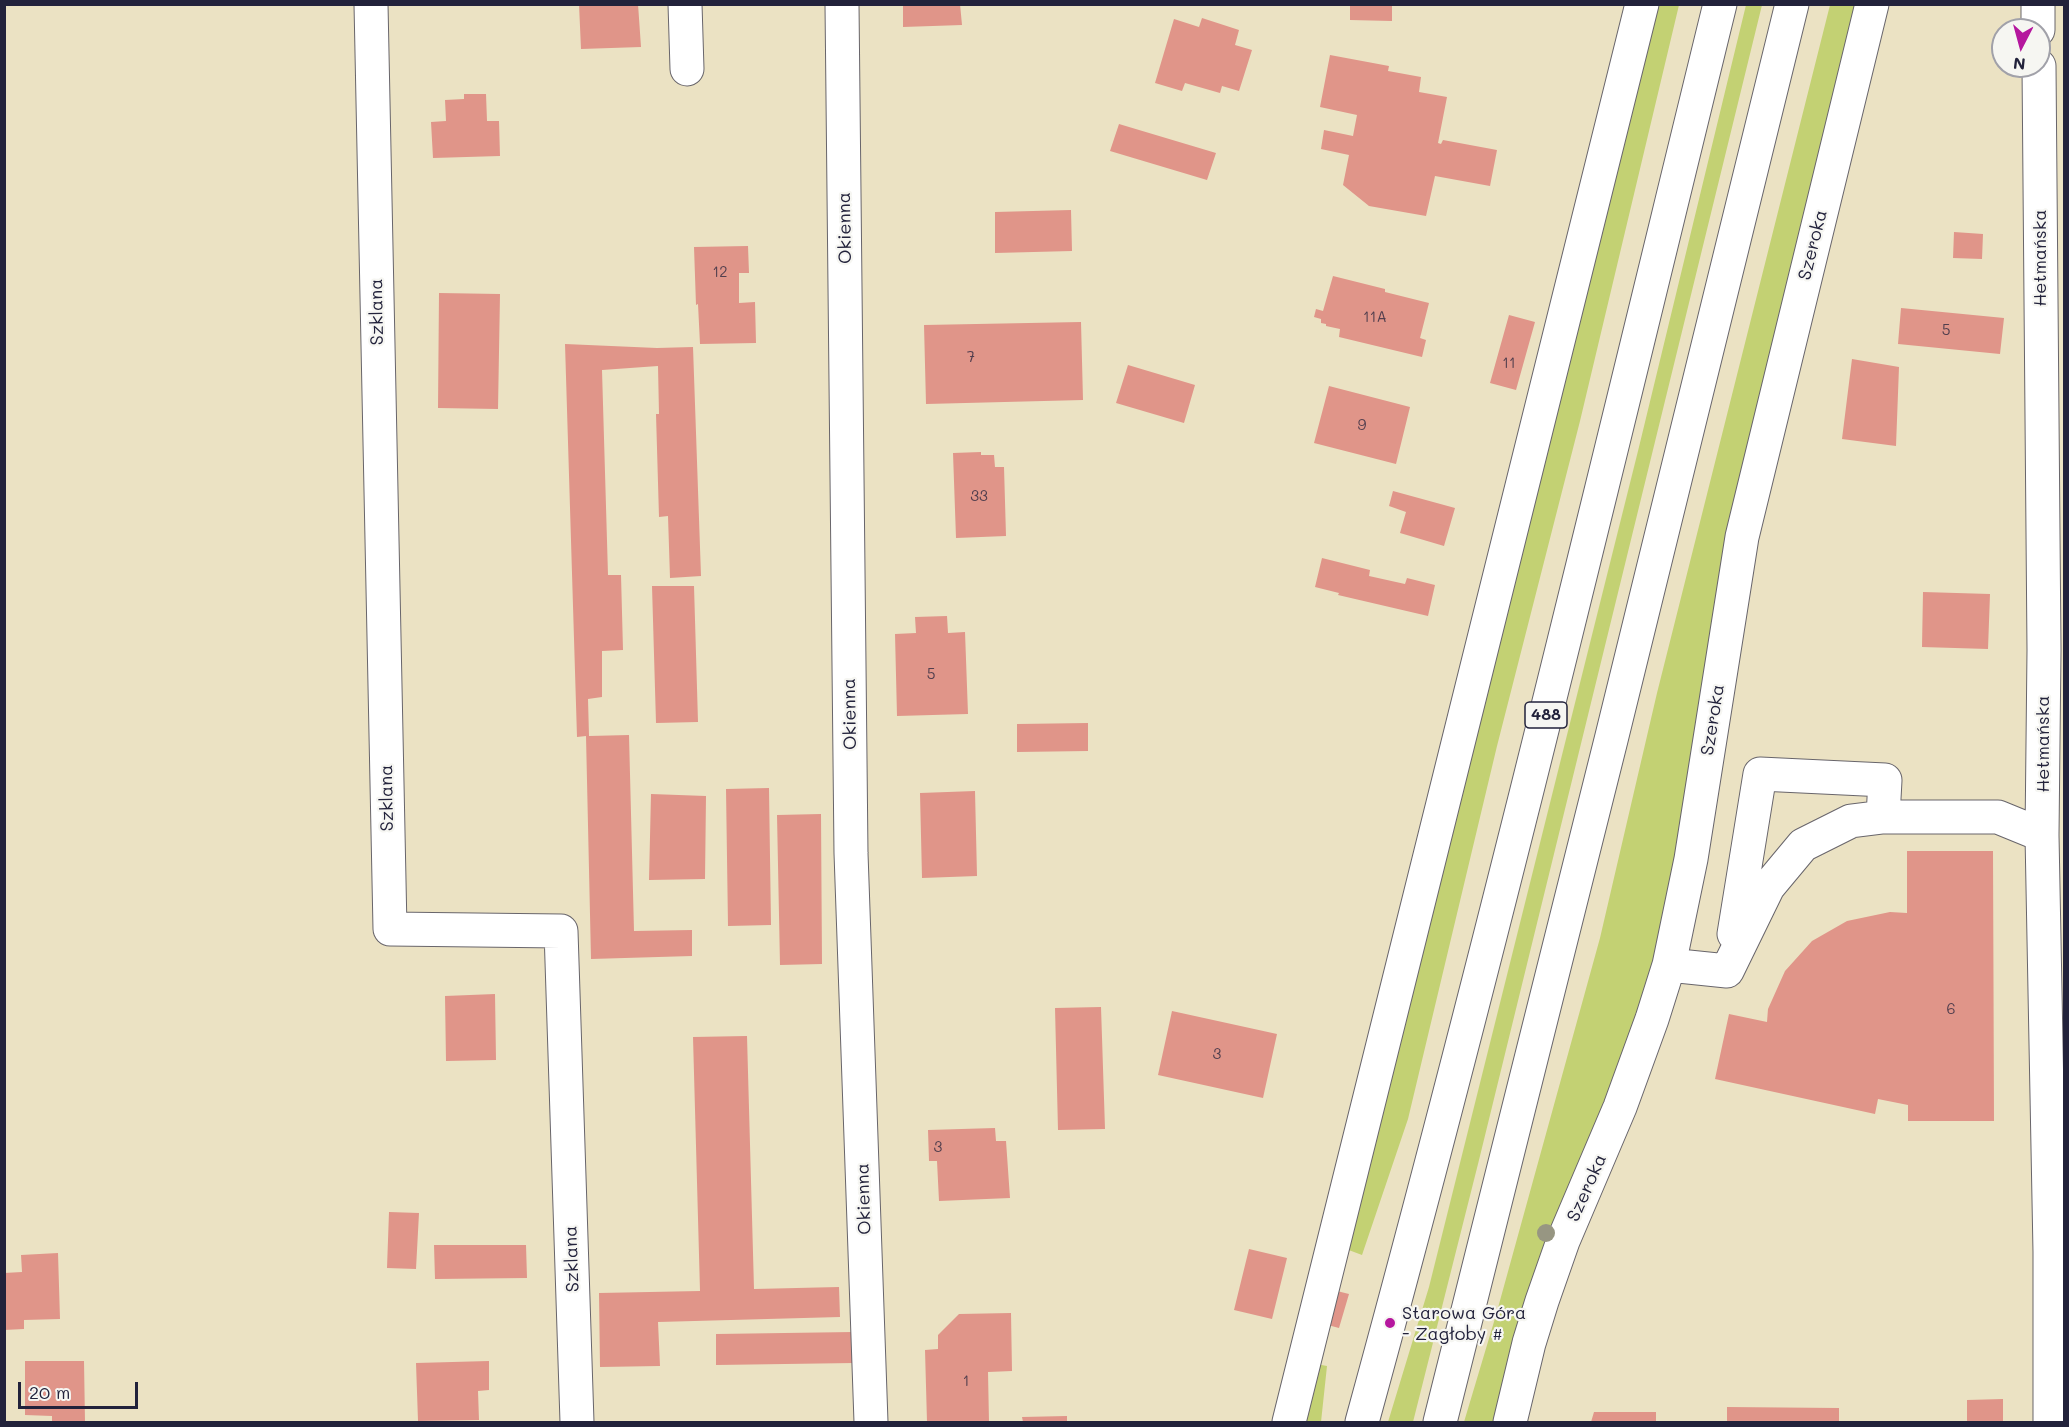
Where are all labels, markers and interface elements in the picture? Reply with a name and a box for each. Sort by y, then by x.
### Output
north arrow [1991,18,2051,78]
text: N [2012,53,2026,75]
street label: Okienna [834,192,856,264]
street label: Szeroka [1794,208,1832,282]
street label: Hetmańska [2029,210,2051,306]
house number: 12 [712,263,728,281]
street label: Szklana [366,279,388,345]
house number: 11A [1363,308,1387,326]
house number: 5 [1942,321,1950,339]
house number: 7 [967,348,975,366]
house number: 11 [1502,354,1516,372]
house number: 9 [1358,416,1366,434]
house number: 33 [970,487,988,505]
house number: 5 [927,665,935,683]
street label: Okienna [839,678,861,750]
street label: Szeroka [1697,683,1729,757]
street label: Hetmańska [2032,696,2054,792]
road number: 488 [1525,702,1567,728]
street label: Szklana [376,765,398,831]
house number: 6 [1946,1000,1956,1018]
house number: 3 [1213,1045,1221,1063]
house number: 3 [934,1138,942,1156]
street label: Szeroka [1563,1151,1611,1225]
street label: Okienna [852,1163,876,1235]
street label: Szklana [560,1225,584,1293]
place label: Starowa Góra - Zagłoby # [1402,1302,1526,1344]
marker: Starowa Góra - Zagłoby # [1383,1316,1397,1330]
scale bar [21,1370,141,1408]
house number: 1 [963,1372,969,1390]
text: 20 m [29,1380,70,1404]

